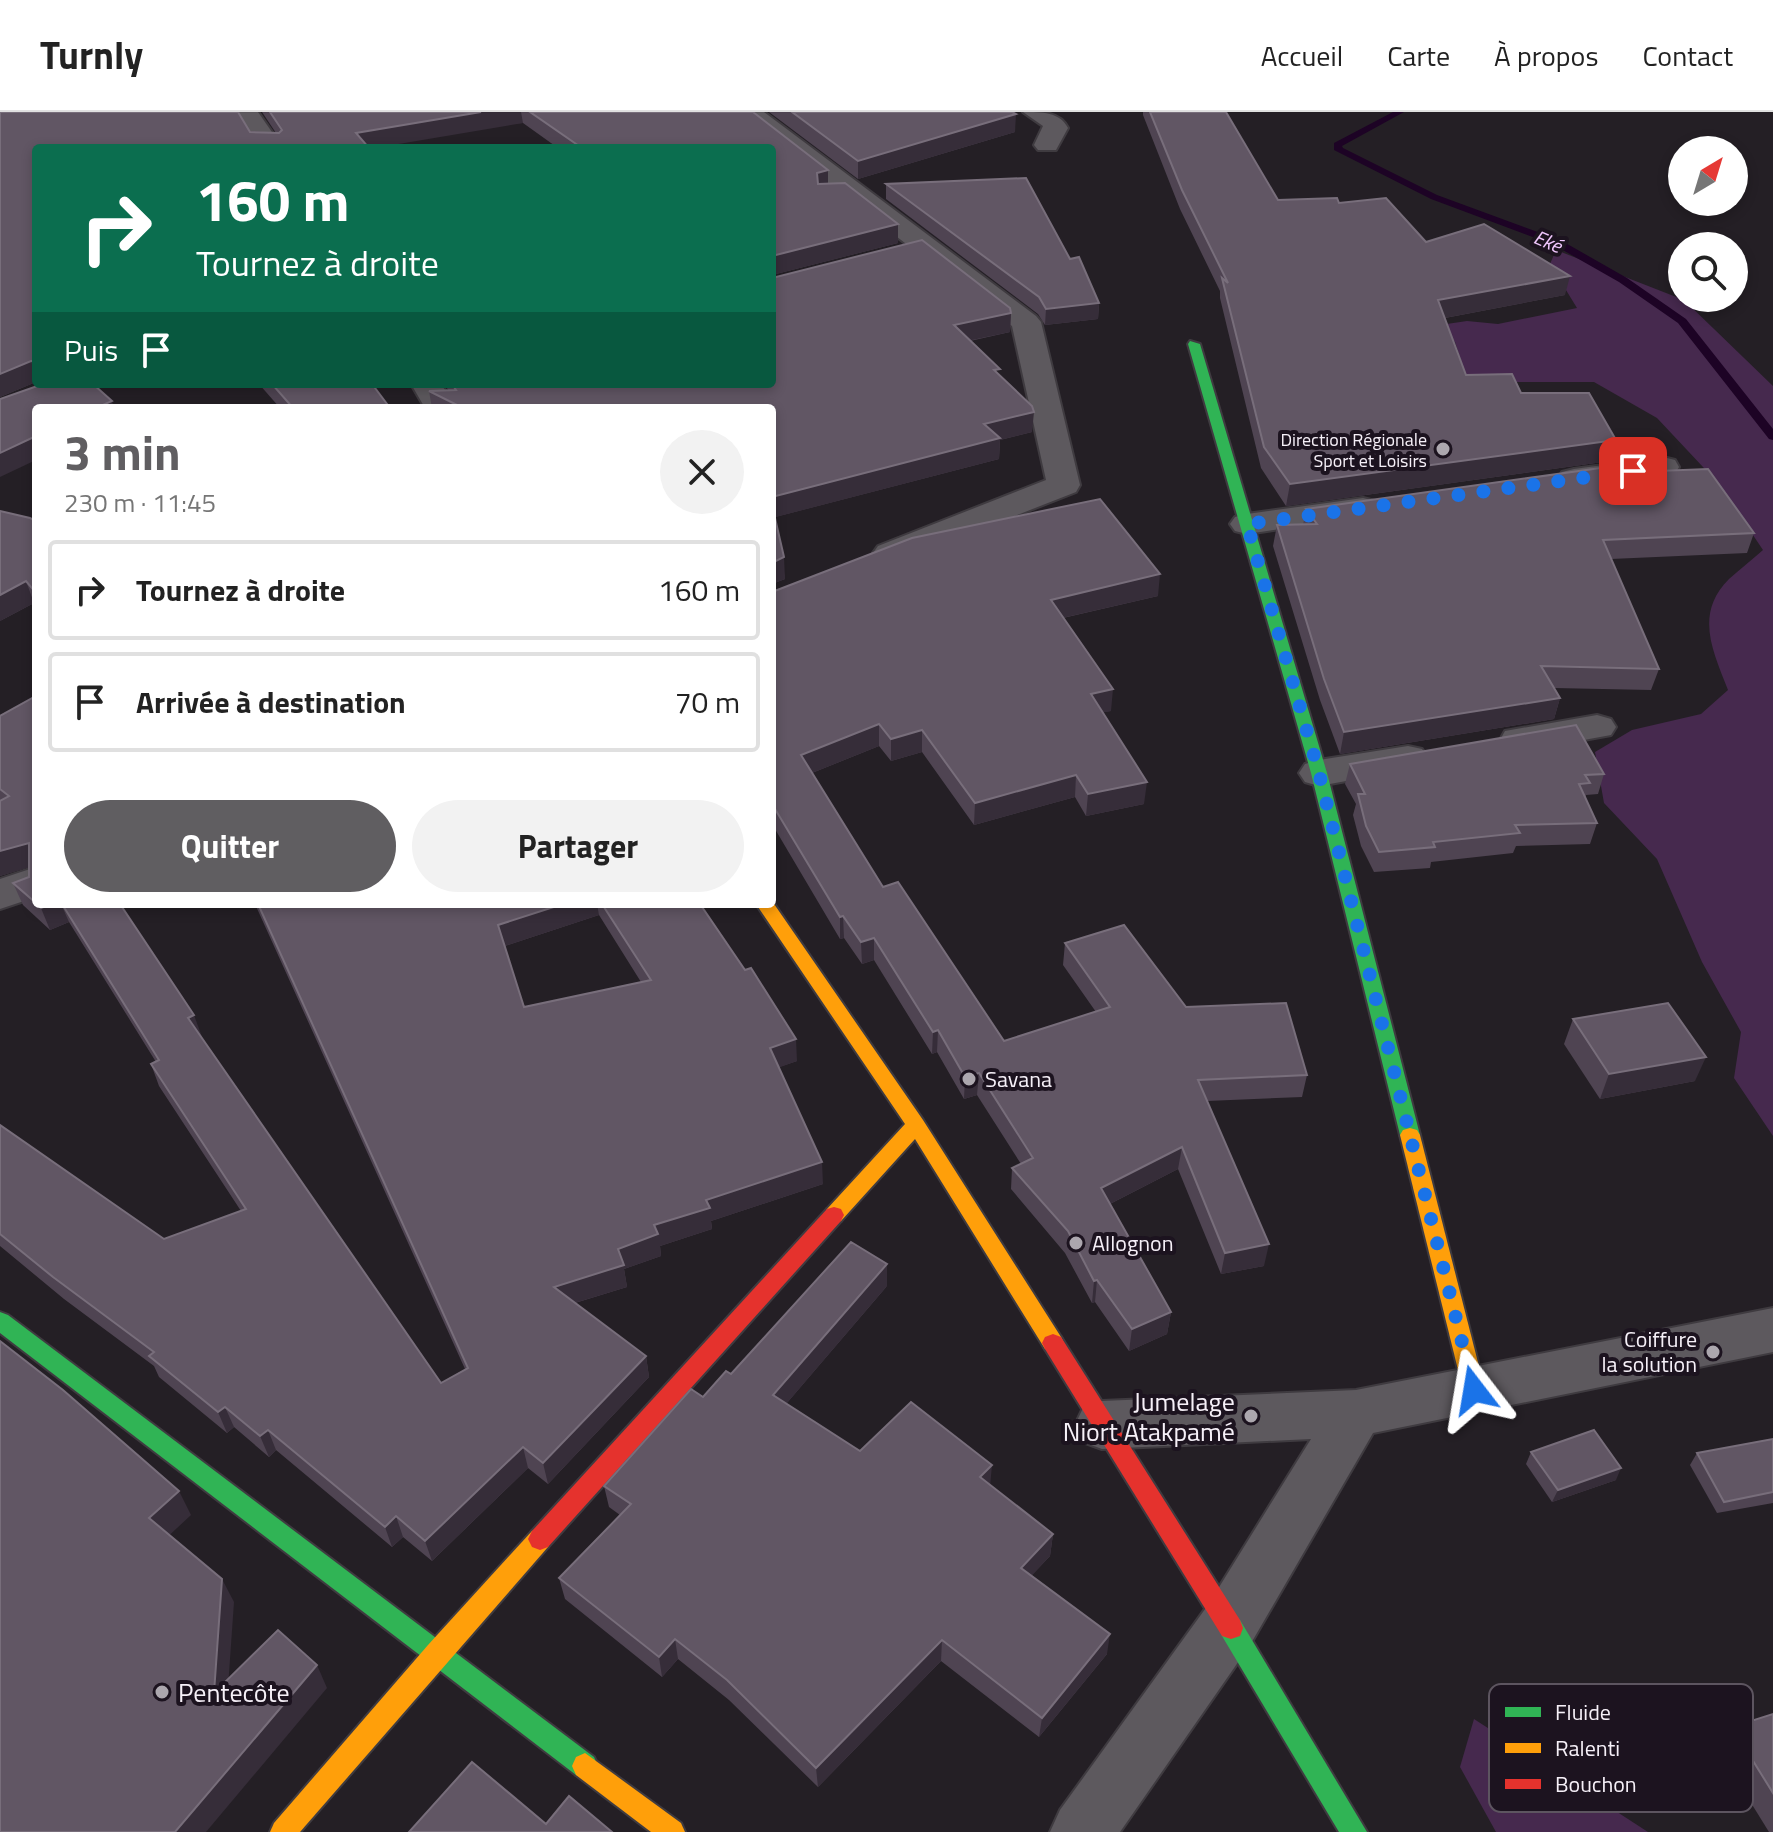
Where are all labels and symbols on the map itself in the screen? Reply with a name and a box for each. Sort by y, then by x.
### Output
north arrow [1668,136,1748,216]
water label: Eké [1529,221,1569,261]
place label: Direction Régionale Sport et Loisirs [1280,426,1427,474]
pin [1599,437,1667,505]
marker: Direction Régionale Sport et Loisirs [1434,440,1452,458]
place label: Savana [985,1062,1052,1096]
marker: Savana [960,1070,978,1088]
place label: Allognon [1092,1226,1173,1260]
marker: Allognon [1067,1234,1085,1252]
place label: Coiffure la solution [1601,1322,1697,1381]
marker: Coiffure la solution [1704,1343,1722,1361]
position arrow [1432,1348,1516,1432]
place label: Jumelage Niort Atakpamé [1063,1382,1235,1451]
marker: Jumelage Niort Atakpamé [1242,1407,1260,1425]
place label: Pentecôte [178,1673,290,1712]
marker: Pentecôte [153,1683,171,1701]
legend [1489,1684,1753,1812]
text: Fluide [1555,1695,1611,1729]
text: Ralenti [1555,1731,1620,1765]
text: Bouchon [1555,1767,1637,1801]

